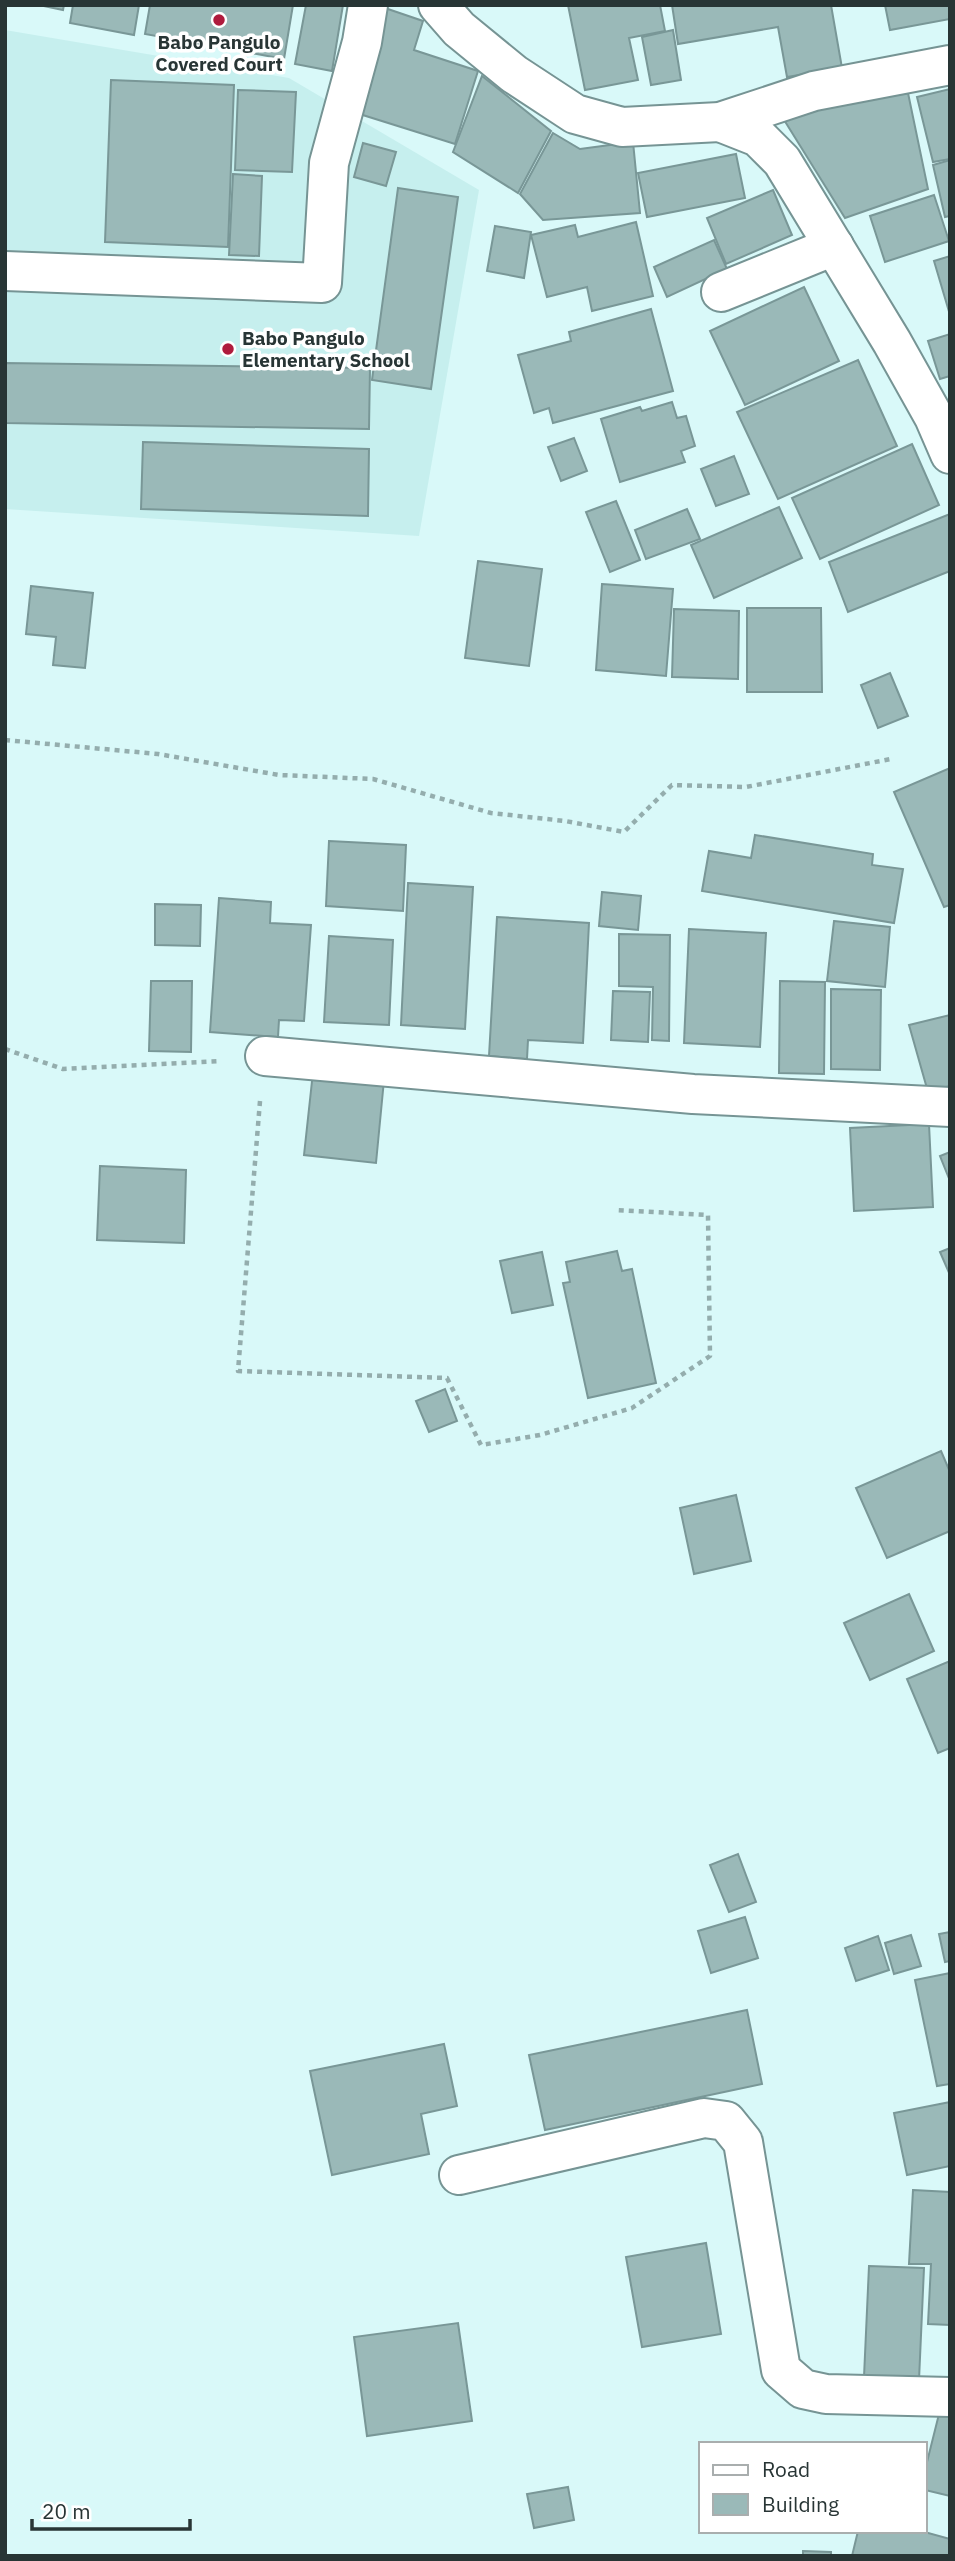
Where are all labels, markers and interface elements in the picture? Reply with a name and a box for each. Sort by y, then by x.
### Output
marker: Babo Pangulo Covered Court [211,12,227,28]
place label: Babo Pangulo Covered Court [155,30,283,76]
place label: Babo Pangulo Elementary School [242,326,410,372]
marker: Babo Pangulo Elementary School [220,341,236,357]
legend [699,2442,927,2533]
text: Road [762,2455,810,2483]
scale bar [32,2488,189,2532]
text: Building [762,2490,839,2518]
text: 20 m [42,2497,91,2525]

